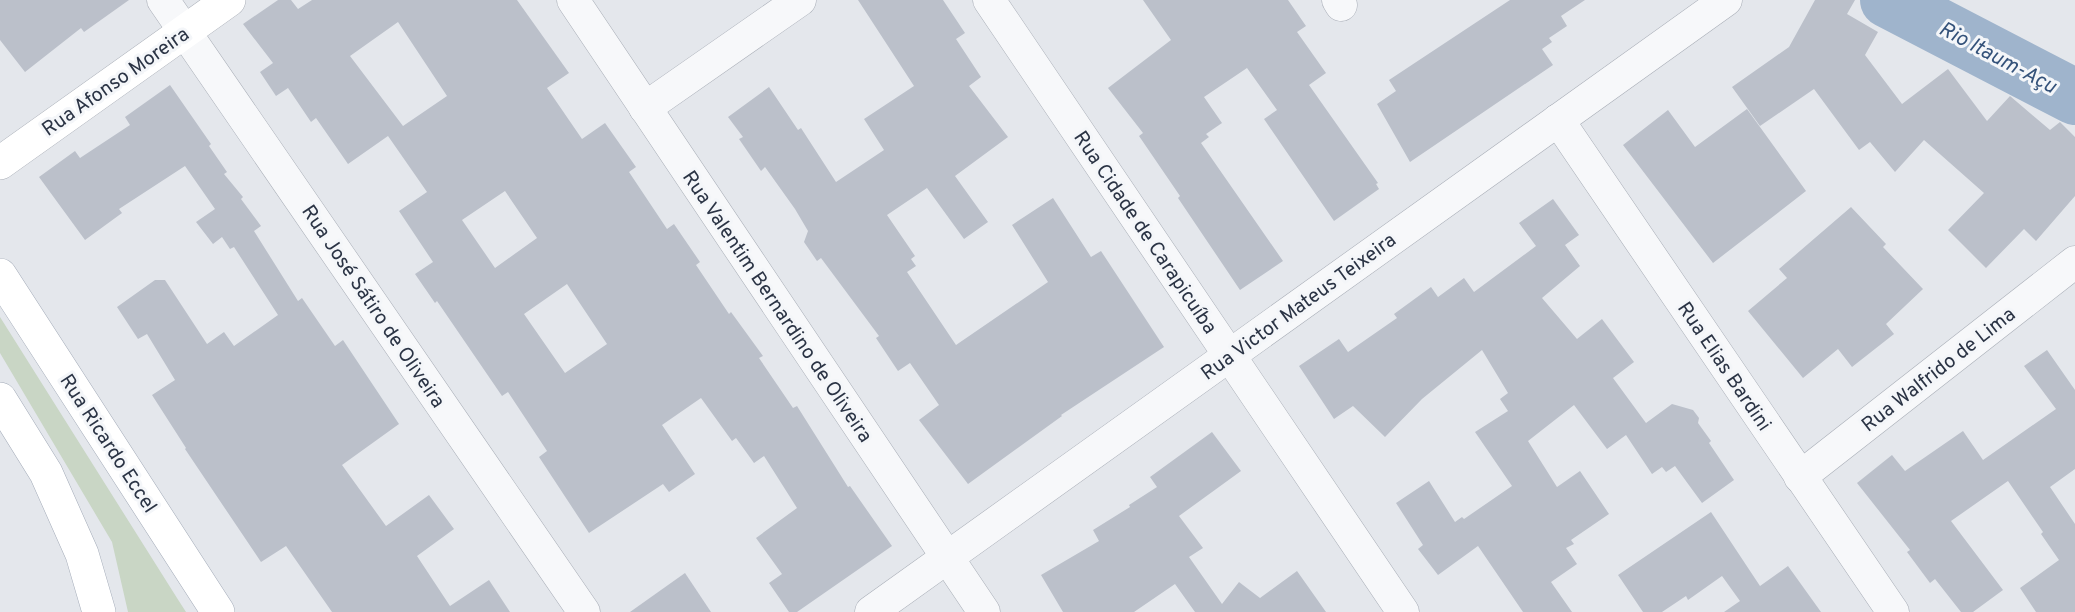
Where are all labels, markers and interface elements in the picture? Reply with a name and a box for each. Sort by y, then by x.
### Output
water label: Rio Itaum-Açu [1934,16,2061,101]
street label: Rua Afonso Moreira [37,22,195,143]
street label: Rua Cidade de Carapicuíba [1067,127,1222,340]
street label: Rua Valentim Bernardino de Oliveira [675,166,877,448]
street label: Rua José Sátiro de Oliveira [295,201,450,414]
street label: Rua Victor Mateus Teixeira [1196,228,1402,387]
street label: Rua Elias Bardini [1670,297,1776,437]
street label: Rua Walfrido de Lima [1857,302,2021,439]
street label: Rua Ricardo Eccel [53,370,162,518]

